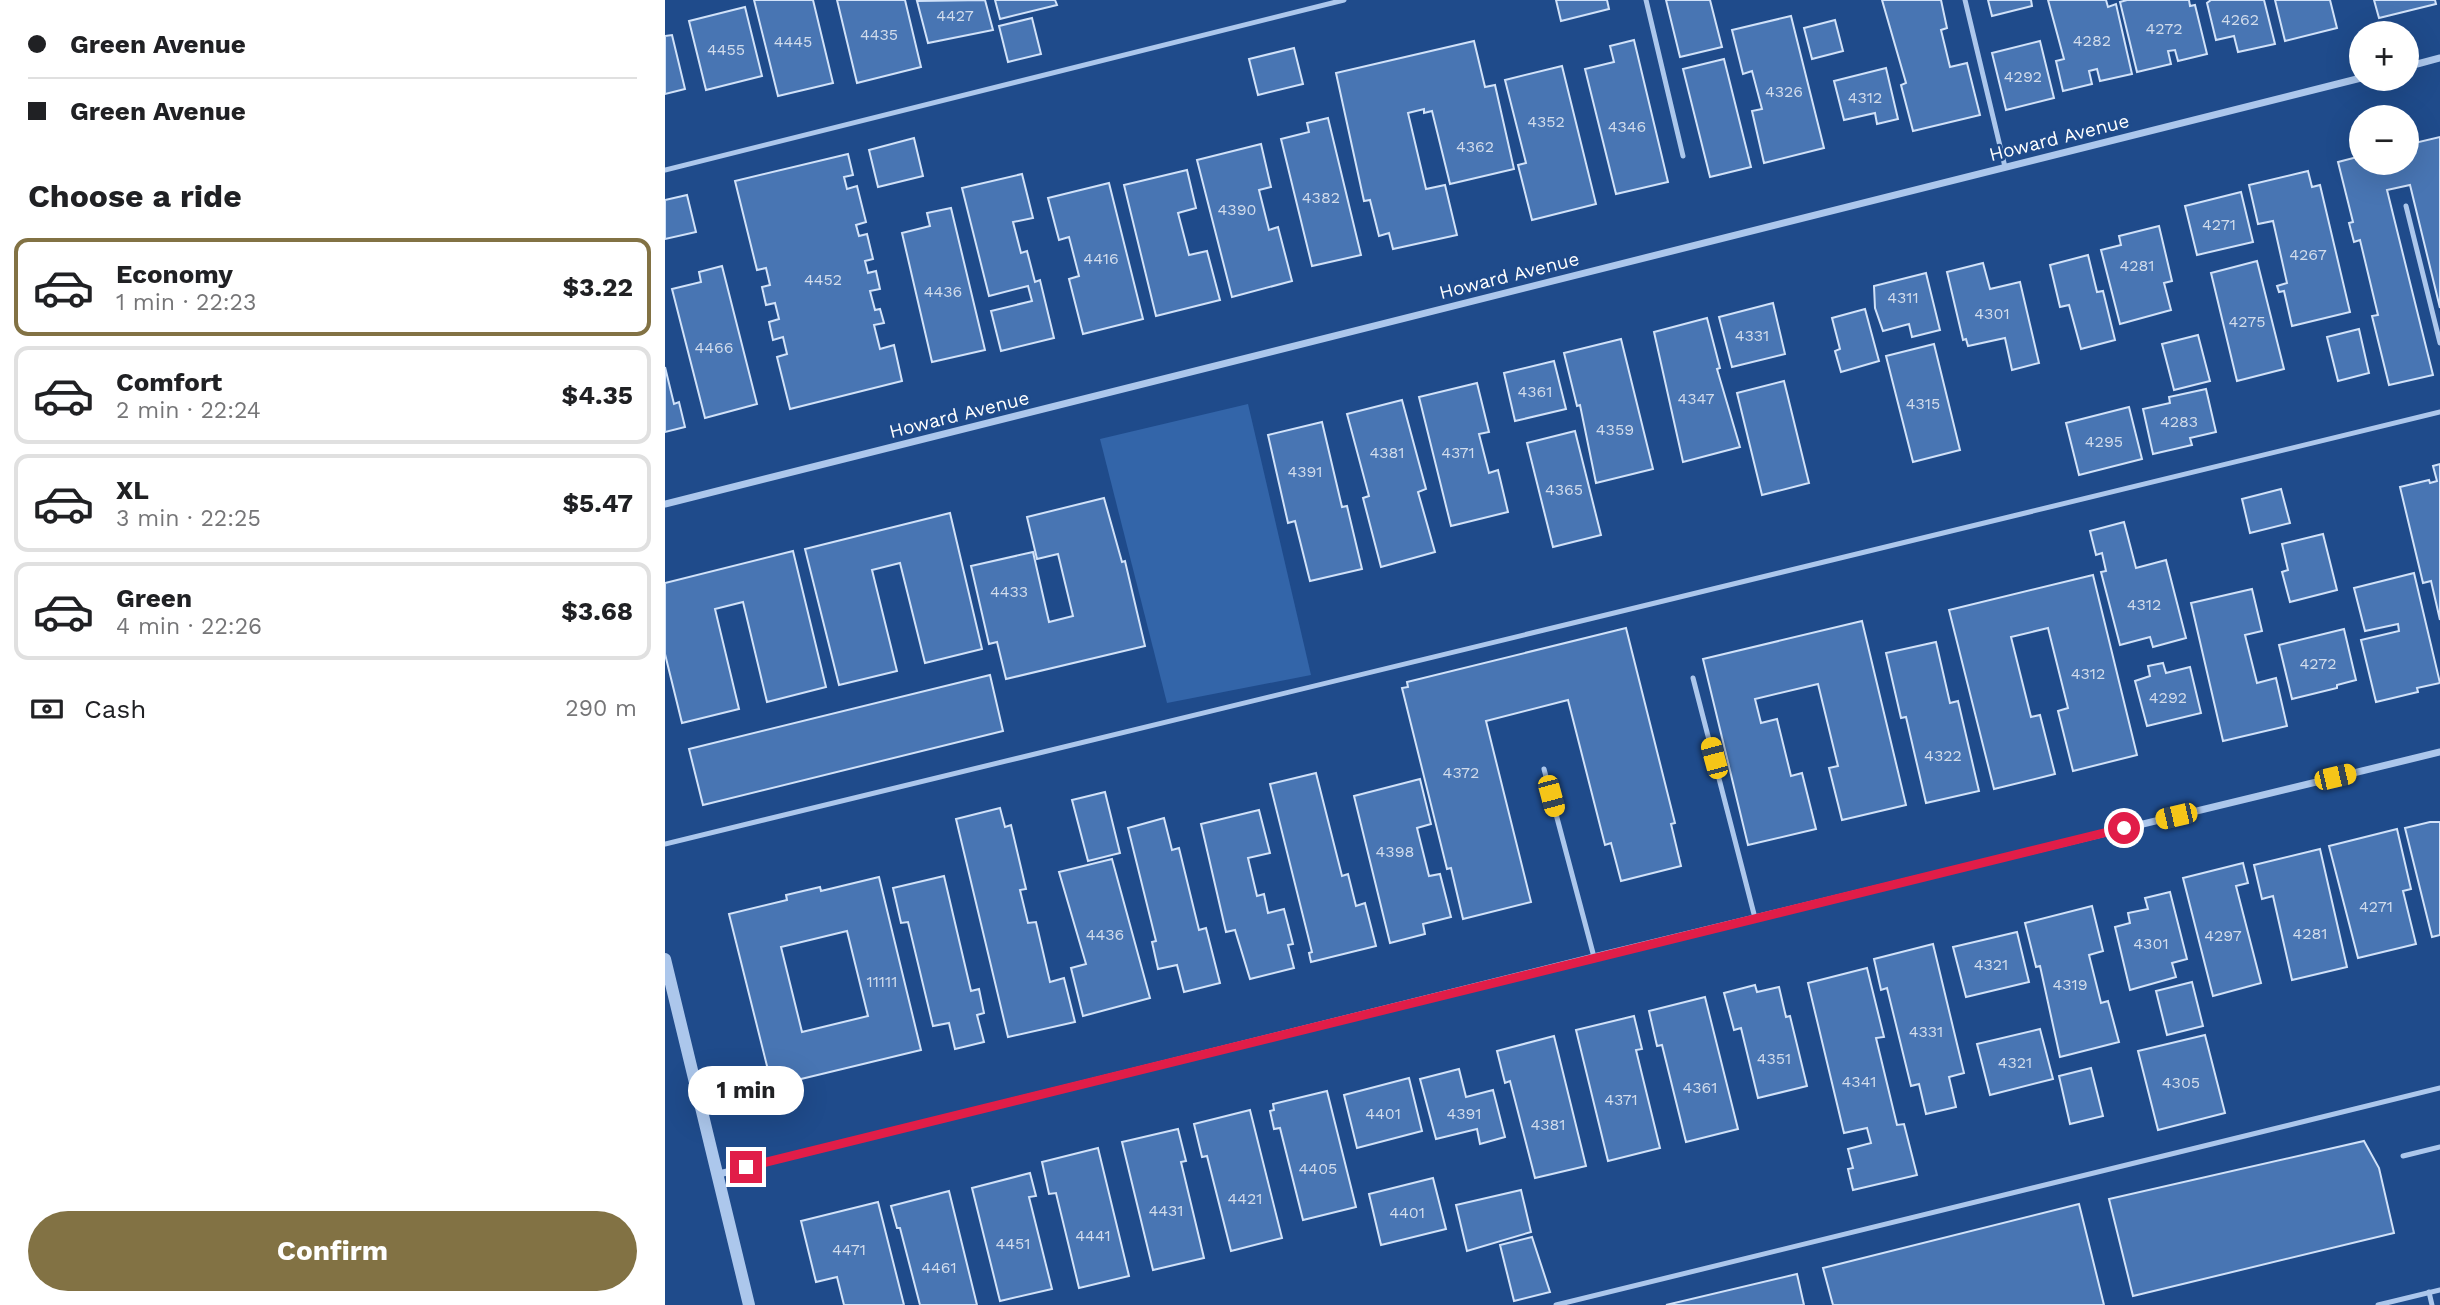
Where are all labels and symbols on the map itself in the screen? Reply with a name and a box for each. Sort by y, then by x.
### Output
house number: 4427 [936,6,974,25]
house number: 4262 [2221,10,2259,29]
house number: 4272 [2145,19,2183,38]
house number: 4435 [860,25,898,44]
house number: 4282 [2073,31,2111,50]
house number: 4445 [774,32,812,51]
house number: 4455 [707,40,745,59]
house number: 4292 [2004,67,2042,86]
house number: 4326 [1765,82,1803,101]
house number: 4312 [1848,88,1882,107]
street label: Howard Avenue [1987,109,2132,166]
house number: 4352 [1527,112,1565,131]
house number: 4346 [1608,117,1646,136]
house number: 4362 [1456,137,1494,156]
house number: 4382 [1302,188,1340,207]
house number: 4390 [1218,200,1256,219]
house number: 4271 [2202,215,2236,234]
house number: 4267 [2289,245,2327,264]
street label: Howard Avenue [1437,247,1582,304]
house number: 4416 [1083,249,1119,268]
house number: 4281 [2119,256,2155,275]
house number: 4452 [804,270,842,289]
house number: 4436 [924,282,962,301]
house number: 4311 [1887,288,1919,307]
house number: 4301 [1974,304,2010,323]
house number: 4275 [2228,312,2266,331]
house number: 4331 [1735,326,1769,345]
house number: 4466 [694,338,734,357]
house number: 4361 [1517,382,1553,401]
street label: Howard Avenue [887,386,1032,443]
house number: 4347 [1677,389,1715,408]
house number: 4315 [1906,394,1940,413]
house number: 4283 [2160,412,2198,431]
house number: 4359 [1596,420,1634,439]
house number: 4295 [2085,432,2123,451]
house number: 4381 [1369,443,1405,462]
house number: 4371 [1441,443,1475,462]
house number: 4391 [1287,462,1323,481]
house number: 4365 [1545,480,1583,499]
house number: 4433 [990,582,1028,601]
house number: 4312 [2127,595,2161,614]
house number: 4272 [2299,654,2337,673]
house number: 4312 [2071,664,2105,683]
house number: 4292 [2149,688,2187,707]
car [1699,735,1730,781]
house number: 4322 [1924,746,1962,765]
car [2313,762,2358,792]
house number: 4372 [1443,763,1479,782]
car [1536,773,1567,819]
car [2154,801,2199,831]
route start [2108,812,2140,844]
house number: 4398 [1376,842,1414,861]
house number: 4271 [2359,897,2393,916]
house number: 4281 [2292,924,2328,943]
house number: 4436 [1086,925,1124,944]
house number: 4297 [2204,926,2242,945]
house number: 4301 [2133,934,2169,953]
house number: 4321 [1974,955,2008,974]
house number: 11111 [866,972,898,991]
house number: 4319 [2052,975,2088,994]
house number: 4331 [1909,1022,1943,1041]
house number: 4351 [1757,1049,1791,1068]
house number: 4321 [1998,1053,2032,1072]
callout: 1 min [688,1066,804,1114]
house number: 4341 [1842,1072,1876,1091]
house number: 4305 [2162,1073,2200,1092]
house number: 4361 [1682,1078,1718,1097]
house number: 4371 [1604,1090,1638,1109]
house number: 4401 [1365,1104,1401,1123]
house number: 4391 [1446,1104,1482,1123]
house number: 4381 [1530,1115,1566,1134]
route end [730,1151,762,1183]
house number: 4405 [1299,1159,1337,1178]
house number: 4421 [1227,1189,1263,1208]
house number: 4431 [1148,1201,1184,1220]
house number: 4401 [1389,1203,1425,1222]
house number: 4441 [1075,1226,1111,1245]
house number: 4451 [995,1234,1031,1253]
house number: 4471 [832,1240,866,1259]
house number: 4461 [921,1258,957,1277]

